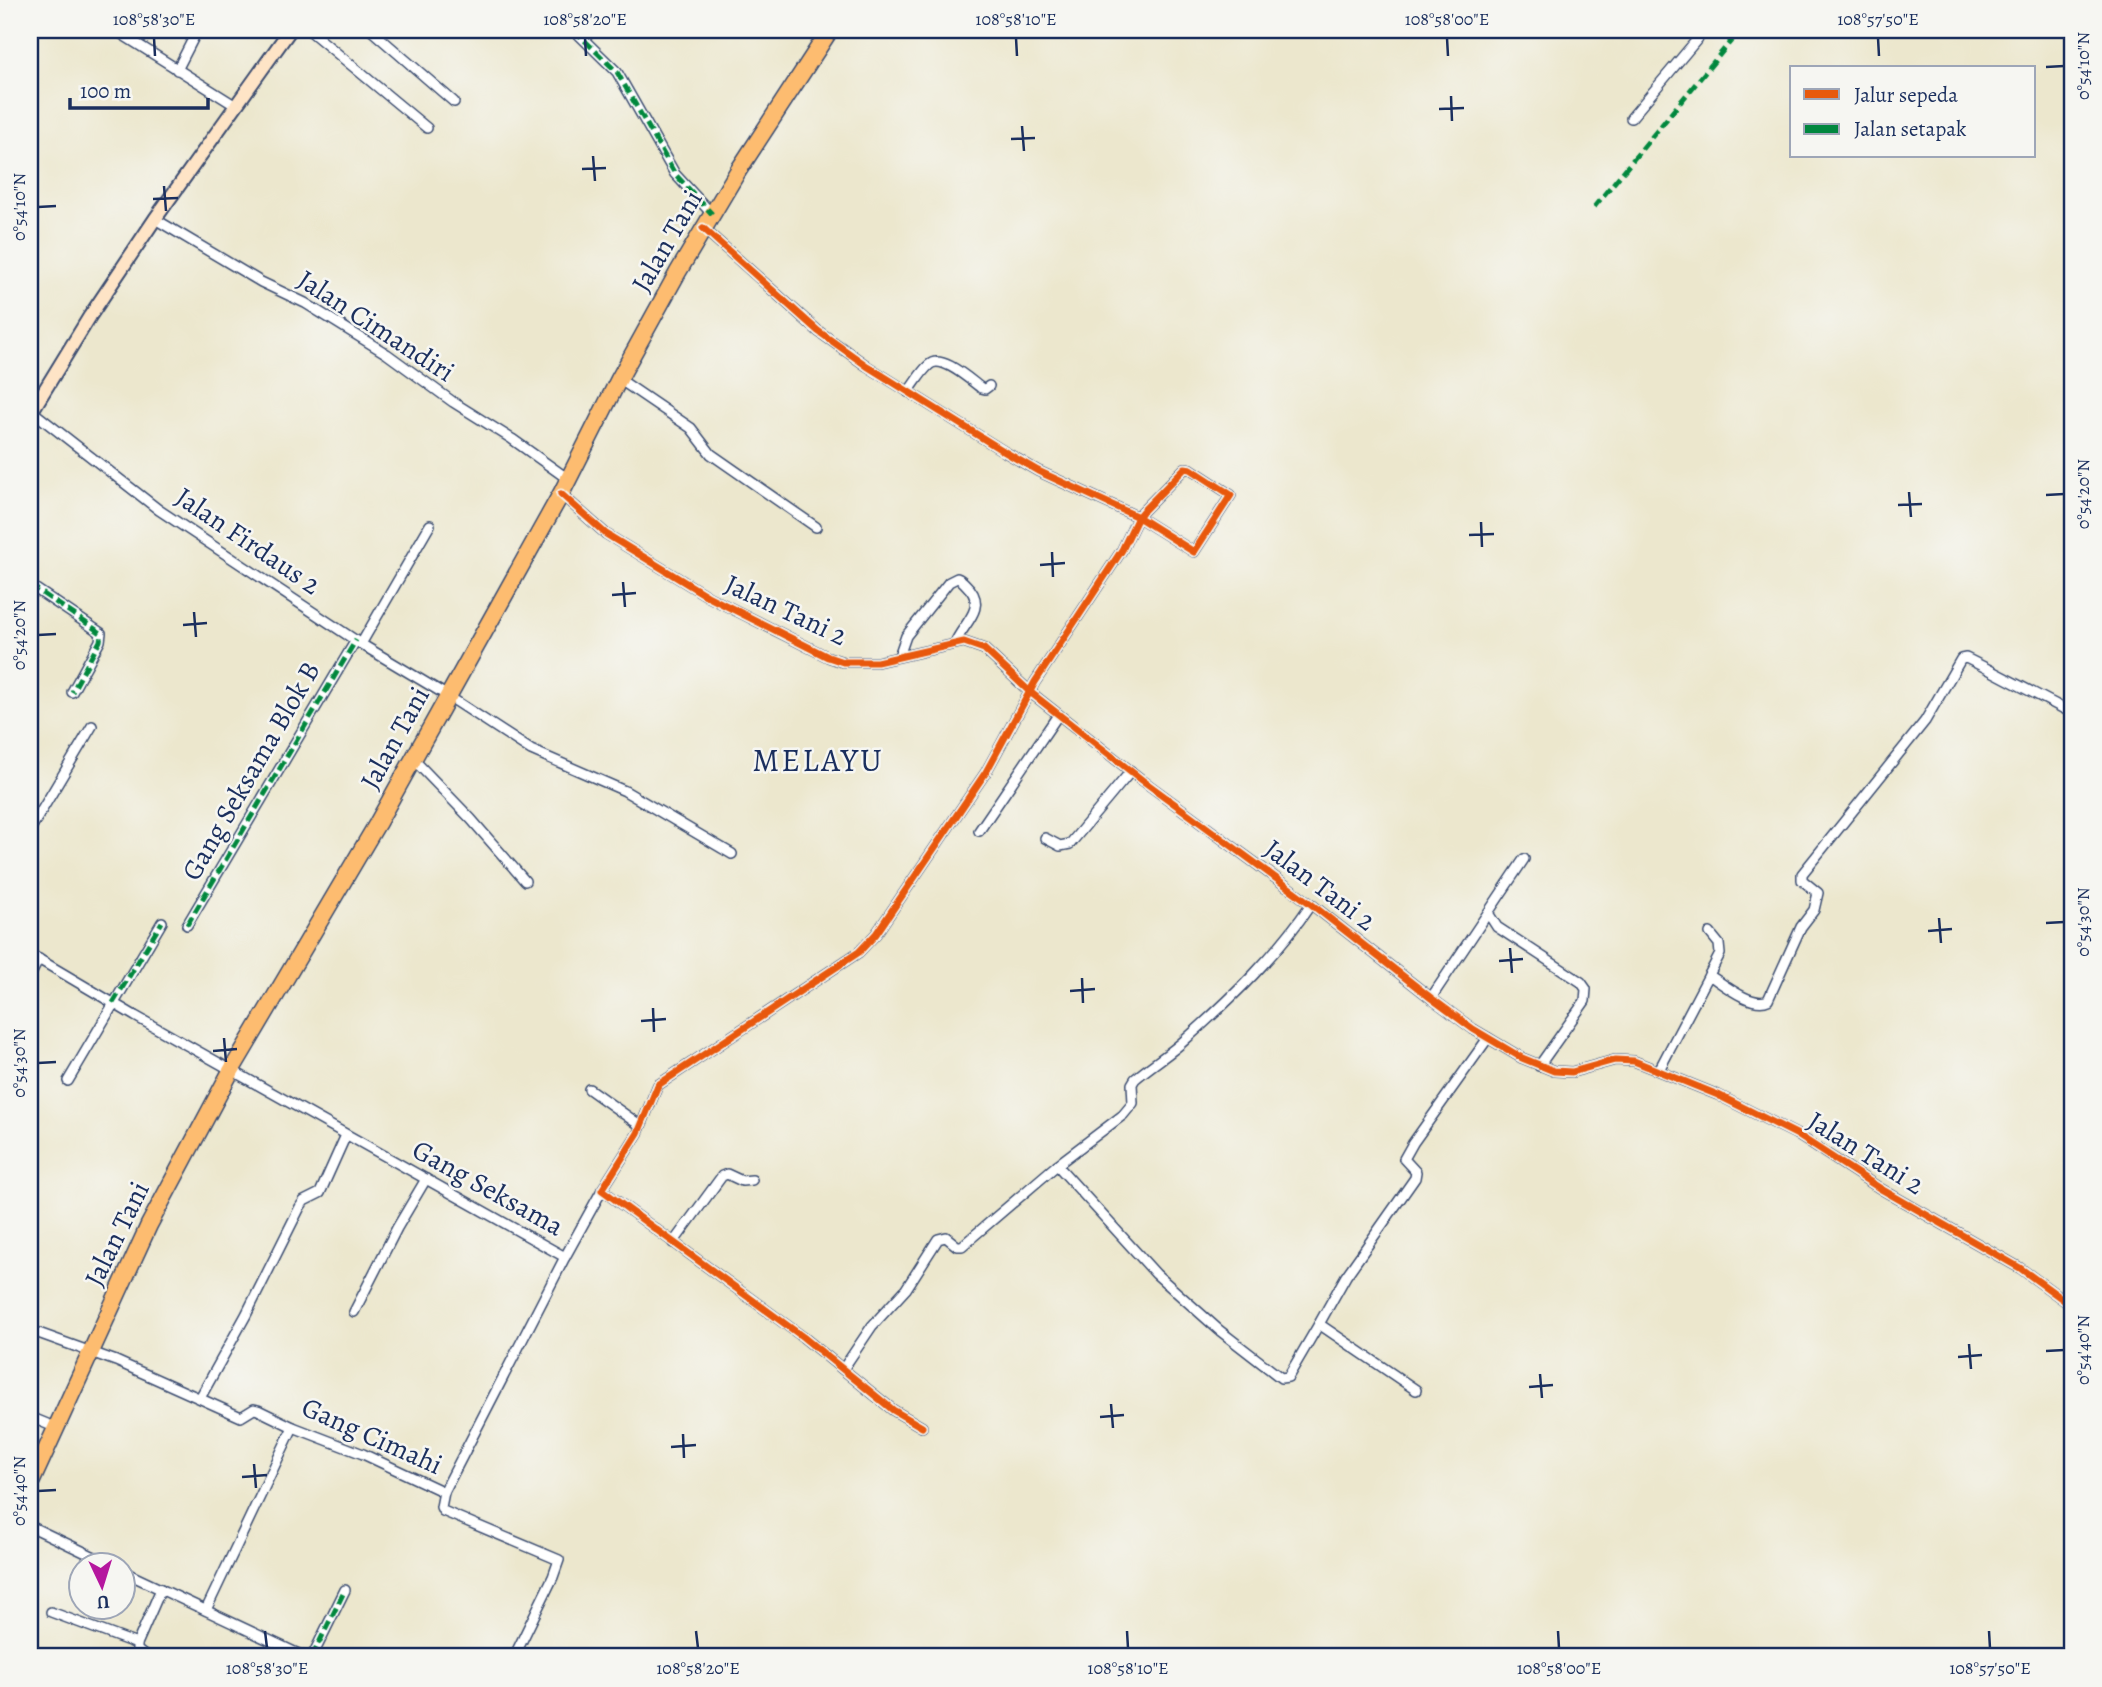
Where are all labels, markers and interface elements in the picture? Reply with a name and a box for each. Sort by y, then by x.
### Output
text: 108°58'30"E [113,7,195,31]
text: 108°58'20"E [543,7,627,31]
text: 108°58'10"E [975,7,1057,31]
text: 108°58'00"E [1405,7,1489,31]
text: 108°57'50"E [1837,7,1919,31]
text: 0°54'10"N [2071,32,2095,100]
scale bar [70,66,208,110]
legend [1790,66,2036,158]
text: 100 m [80,77,131,105]
text: Jalur sepeda [1854,81,1958,109]
text: Jalan setapak [1854,115,1967,143]
text: 0°54'10"N [7,173,31,241]
street label: Jalan Tani [622,183,712,299]
street label: Jalan Cimandiri [290,261,462,391]
text: 0°54'20"N [2071,459,2095,529]
street label: Jalan Firdaus 2 [168,478,328,604]
street label: Jalan Tani 2 [719,565,853,655]
text: 0°54'20"N [7,600,31,670]
street label: Gang Seksama Blok B [173,655,329,887]
street label: Jalan Tani [351,680,439,796]
district label: MELAYU [752,738,884,782]
street label: Jalan Tani 2 [1256,830,1384,940]
text: 0°54'30"N [2071,887,2095,957]
text: 0°54'30"N [7,1028,31,1098]
street label: Jalan Tani 2 [1800,1102,1932,1204]
street label: Gang Seksama [405,1131,571,1245]
street label: Jalan Tani [75,1175,159,1293]
text: 0°54'40"N [2071,1315,2095,1385]
street label: Gang Cimahi [296,1388,448,1484]
text: 0°54'40"N [7,1456,31,1526]
north arrow [66,1550,136,1620]
text: U [95,1589,110,1615]
text: 108°58'30"E [226,1656,308,1680]
text: 108°58'20"E [656,1656,740,1680]
text: 108°58'10"E [1087,1656,1169,1680]
text: 108°58'00"E [1517,1656,1601,1680]
text: 108°57'50"E [1949,1656,2031,1680]

